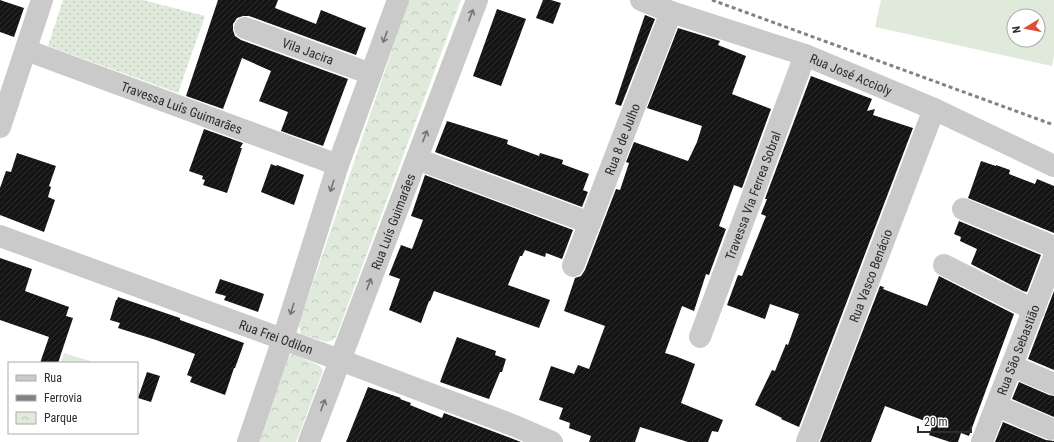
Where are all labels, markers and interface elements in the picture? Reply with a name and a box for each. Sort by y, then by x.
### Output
north arrow [1006,8,1046,48]
one-way arrow [468,9,476,21]
text: N [1010,25,1024,34]
one-way arrow [380,30,388,42]
street label: Vila Jacira [280,35,336,67]
street label: Rua José Accioly [808,50,895,98]
street label: Travessa Luís Guimarães [119,78,244,137]
street label: Rua 8 de Julho [601,101,643,177]
street label: Travessa Via Ferrea Sobral [722,129,784,262]
one-way arrow [422,131,430,143]
street label: Rua Luís Guimarães [368,171,418,272]
one-way arrow [328,179,335,192]
street label: Rua Vasco Benácio [846,227,895,324]
one-way arrow [365,278,373,290]
street label: Rua São Sebastião [994,302,1042,397]
one-way arrow [288,303,295,316]
street label: Rua Frei Odilon [237,316,315,357]
legend [8,362,138,434]
text: Rua [44,371,62,385]
text: Ferrovia [44,391,82,405]
one-way arrow [319,400,327,412]
scale bar [918,408,971,434]
text: Parque [44,411,78,425]
text: 20 m [924,415,948,429]

